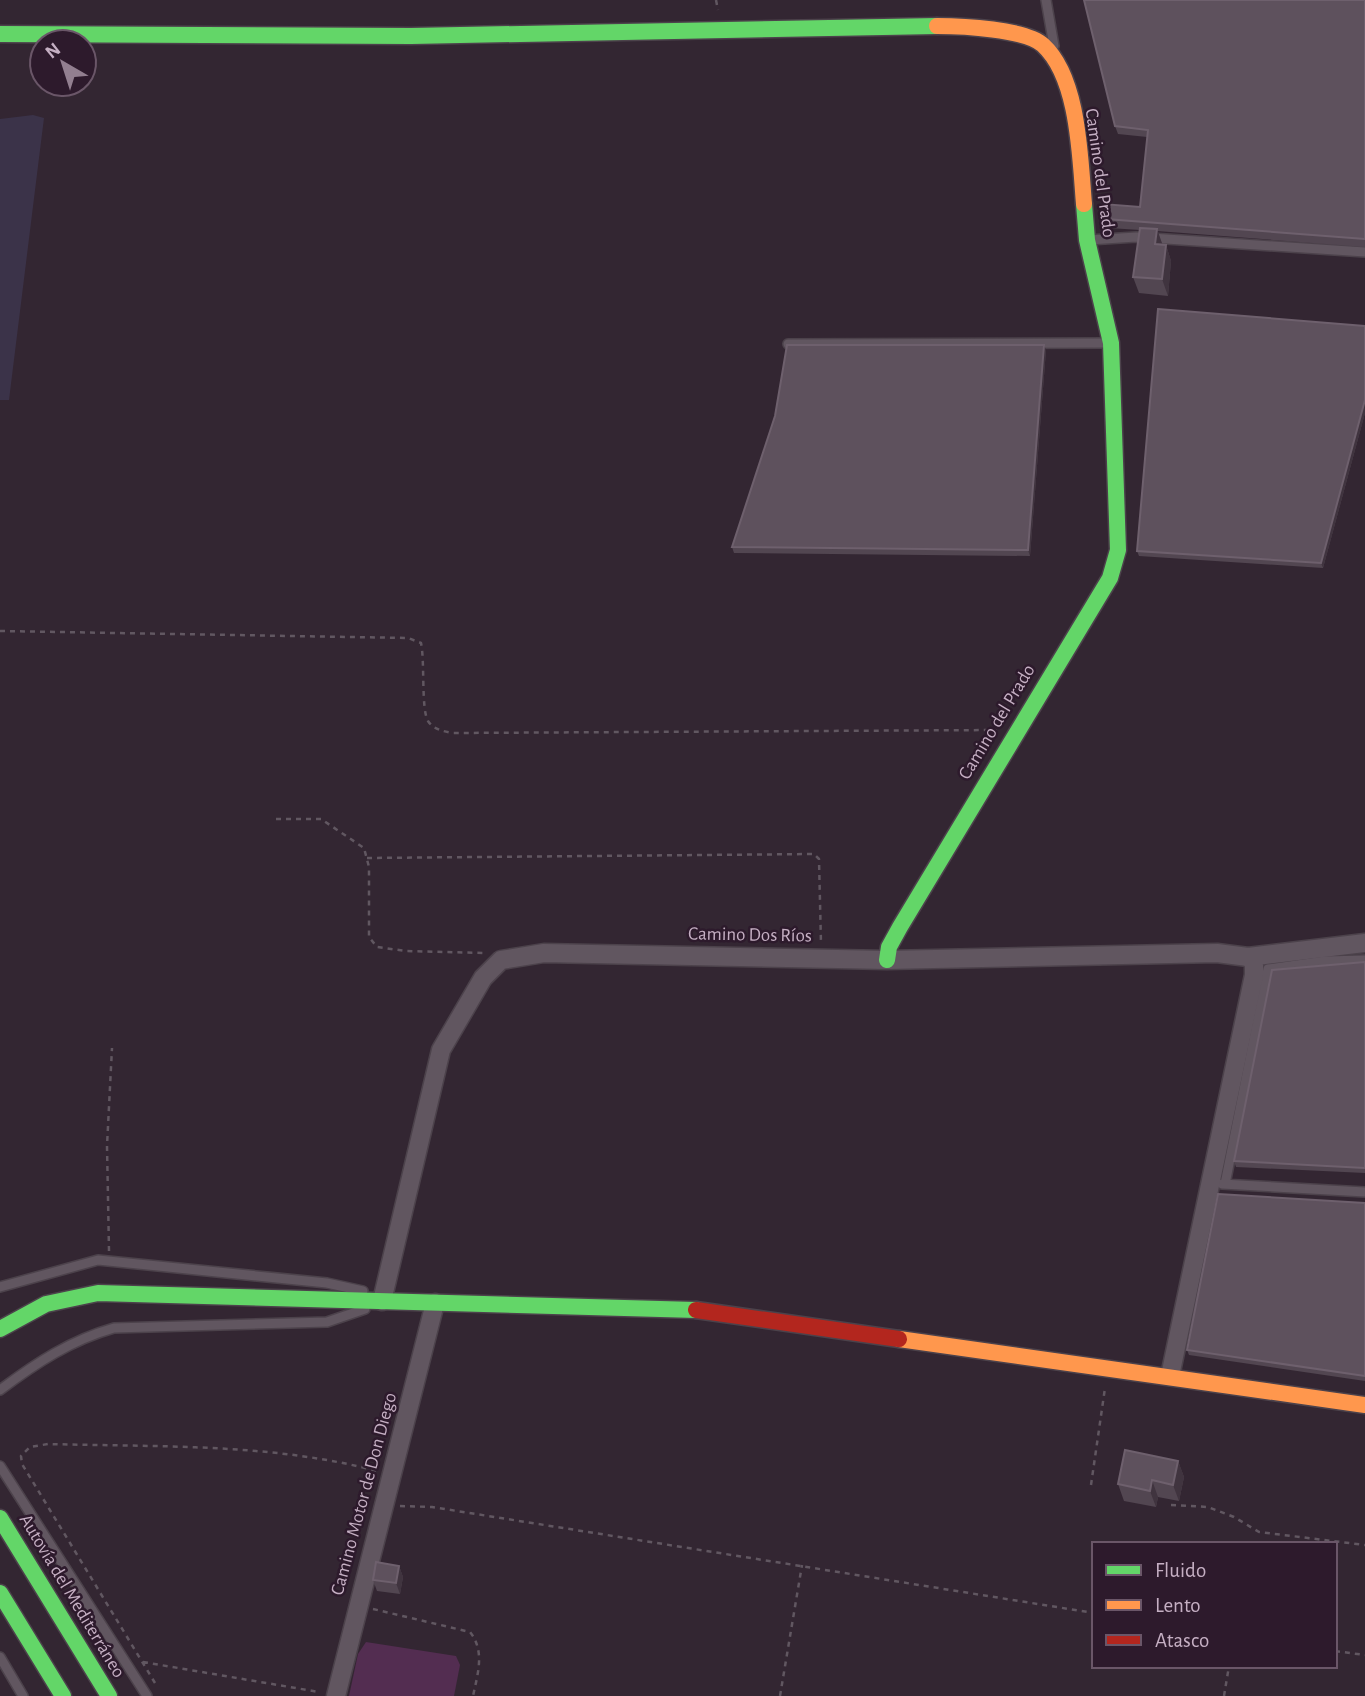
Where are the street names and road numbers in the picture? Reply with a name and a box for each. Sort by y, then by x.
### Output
street label: Camino del Prado [1082,107,1118,239]
street label: Camino del Prado [955,661,1039,783]
street label: Camino Dos Ríos [688,924,812,946]
street label: Camino Motor de Don Diego [328,1391,400,1597]
street label: Autovía del Mediterráneo [16,1511,128,1681]

